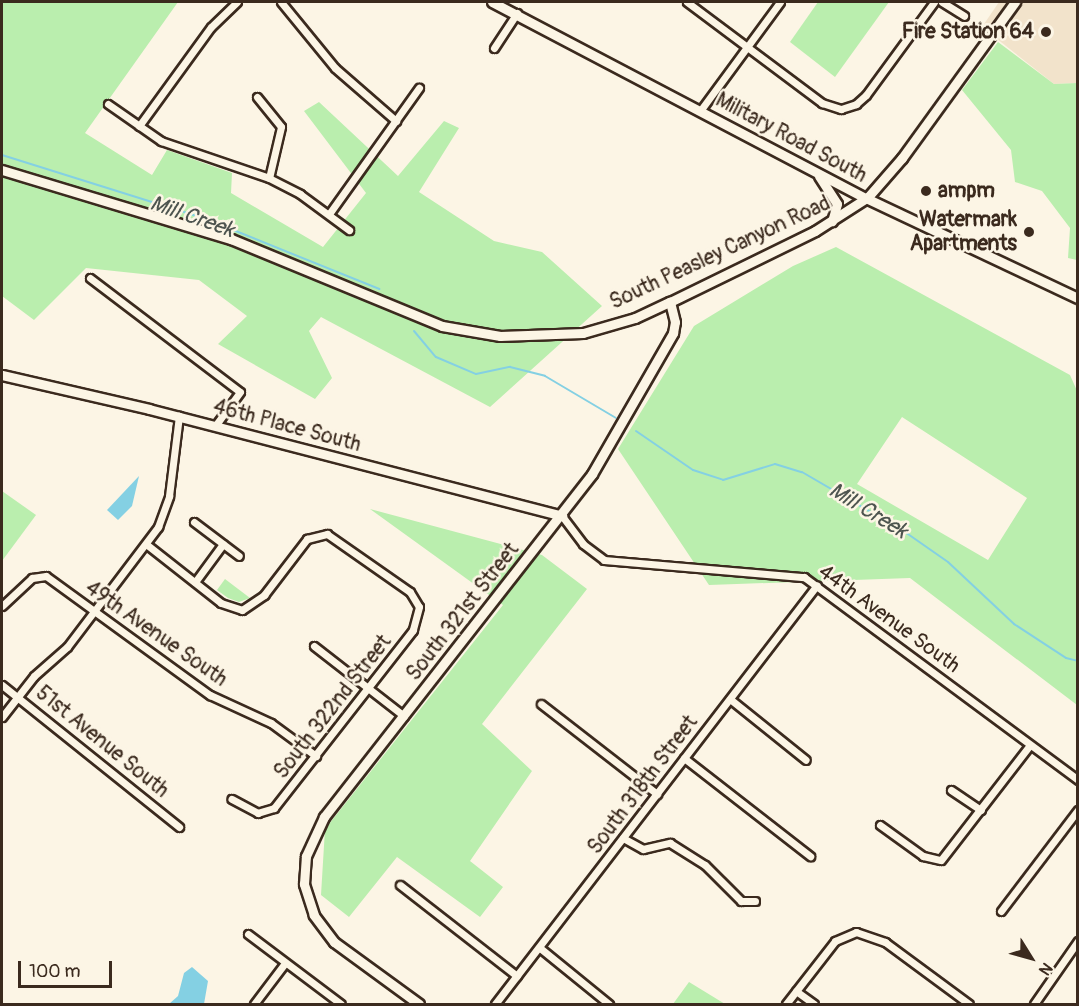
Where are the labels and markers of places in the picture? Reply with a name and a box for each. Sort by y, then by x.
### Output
place label: Fire Station 64 [902,19,1034,45]
marker: Fire Station 64 [1039,25,1053,39]
place label: ampm [938,178,995,204]
marker: ampm [919,184,933,198]
place label: Watermark Apartments [910,207,1017,257]
marker: Watermark Apartments [1022,225,1036,239]

